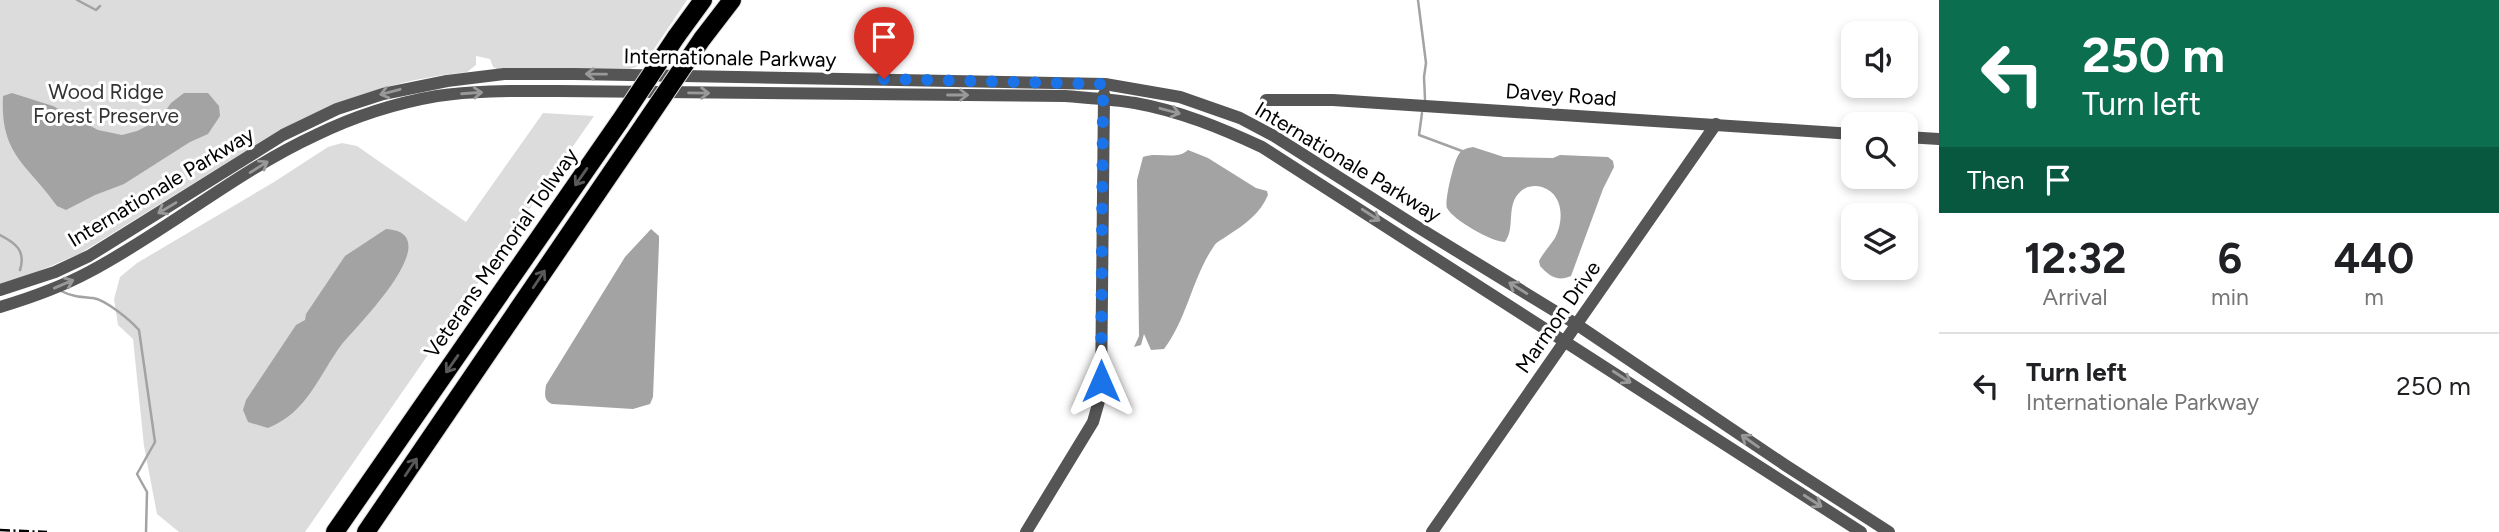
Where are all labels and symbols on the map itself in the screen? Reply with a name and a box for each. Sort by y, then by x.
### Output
pin [854,7,914,79]
street label: Internationale Parkway [623,43,837,72]
one-way arrow [585,67,608,81]
street label: Davey Road [1505,78,1617,111]
park label: Wood Ridge Forest Preserve [33,79,179,128]
one-way arrow [379,86,401,99]
one-way arrow [460,86,482,99]
one-way arrow [687,86,710,100]
one-way arrow [947,88,970,102]
street label: Internationale Parkway [1251,96,1446,227]
one-way arrow [1159,106,1181,119]
street label: Internationale Parkway [63,121,258,252]
street label: Veterans Memorial Tollway [419,143,583,362]
one-way arrow [249,159,268,174]
one-way arrow [574,167,588,186]
one-way arrow [158,201,178,215]
one-way arrow [1360,209,1380,223]
street label: Marmon Drive [1510,256,1605,378]
one-way arrow [532,270,546,289]
one-way arrow [53,277,74,290]
one-way arrow [1509,280,1528,295]
position arrow [1064,344,1138,418]
one-way arrow [445,354,459,373]
one-way arrow [1612,370,1631,384]
one-way arrow [1741,434,1760,448]
one-way arrow [404,458,418,477]
one-way arrow [1803,494,1822,508]

